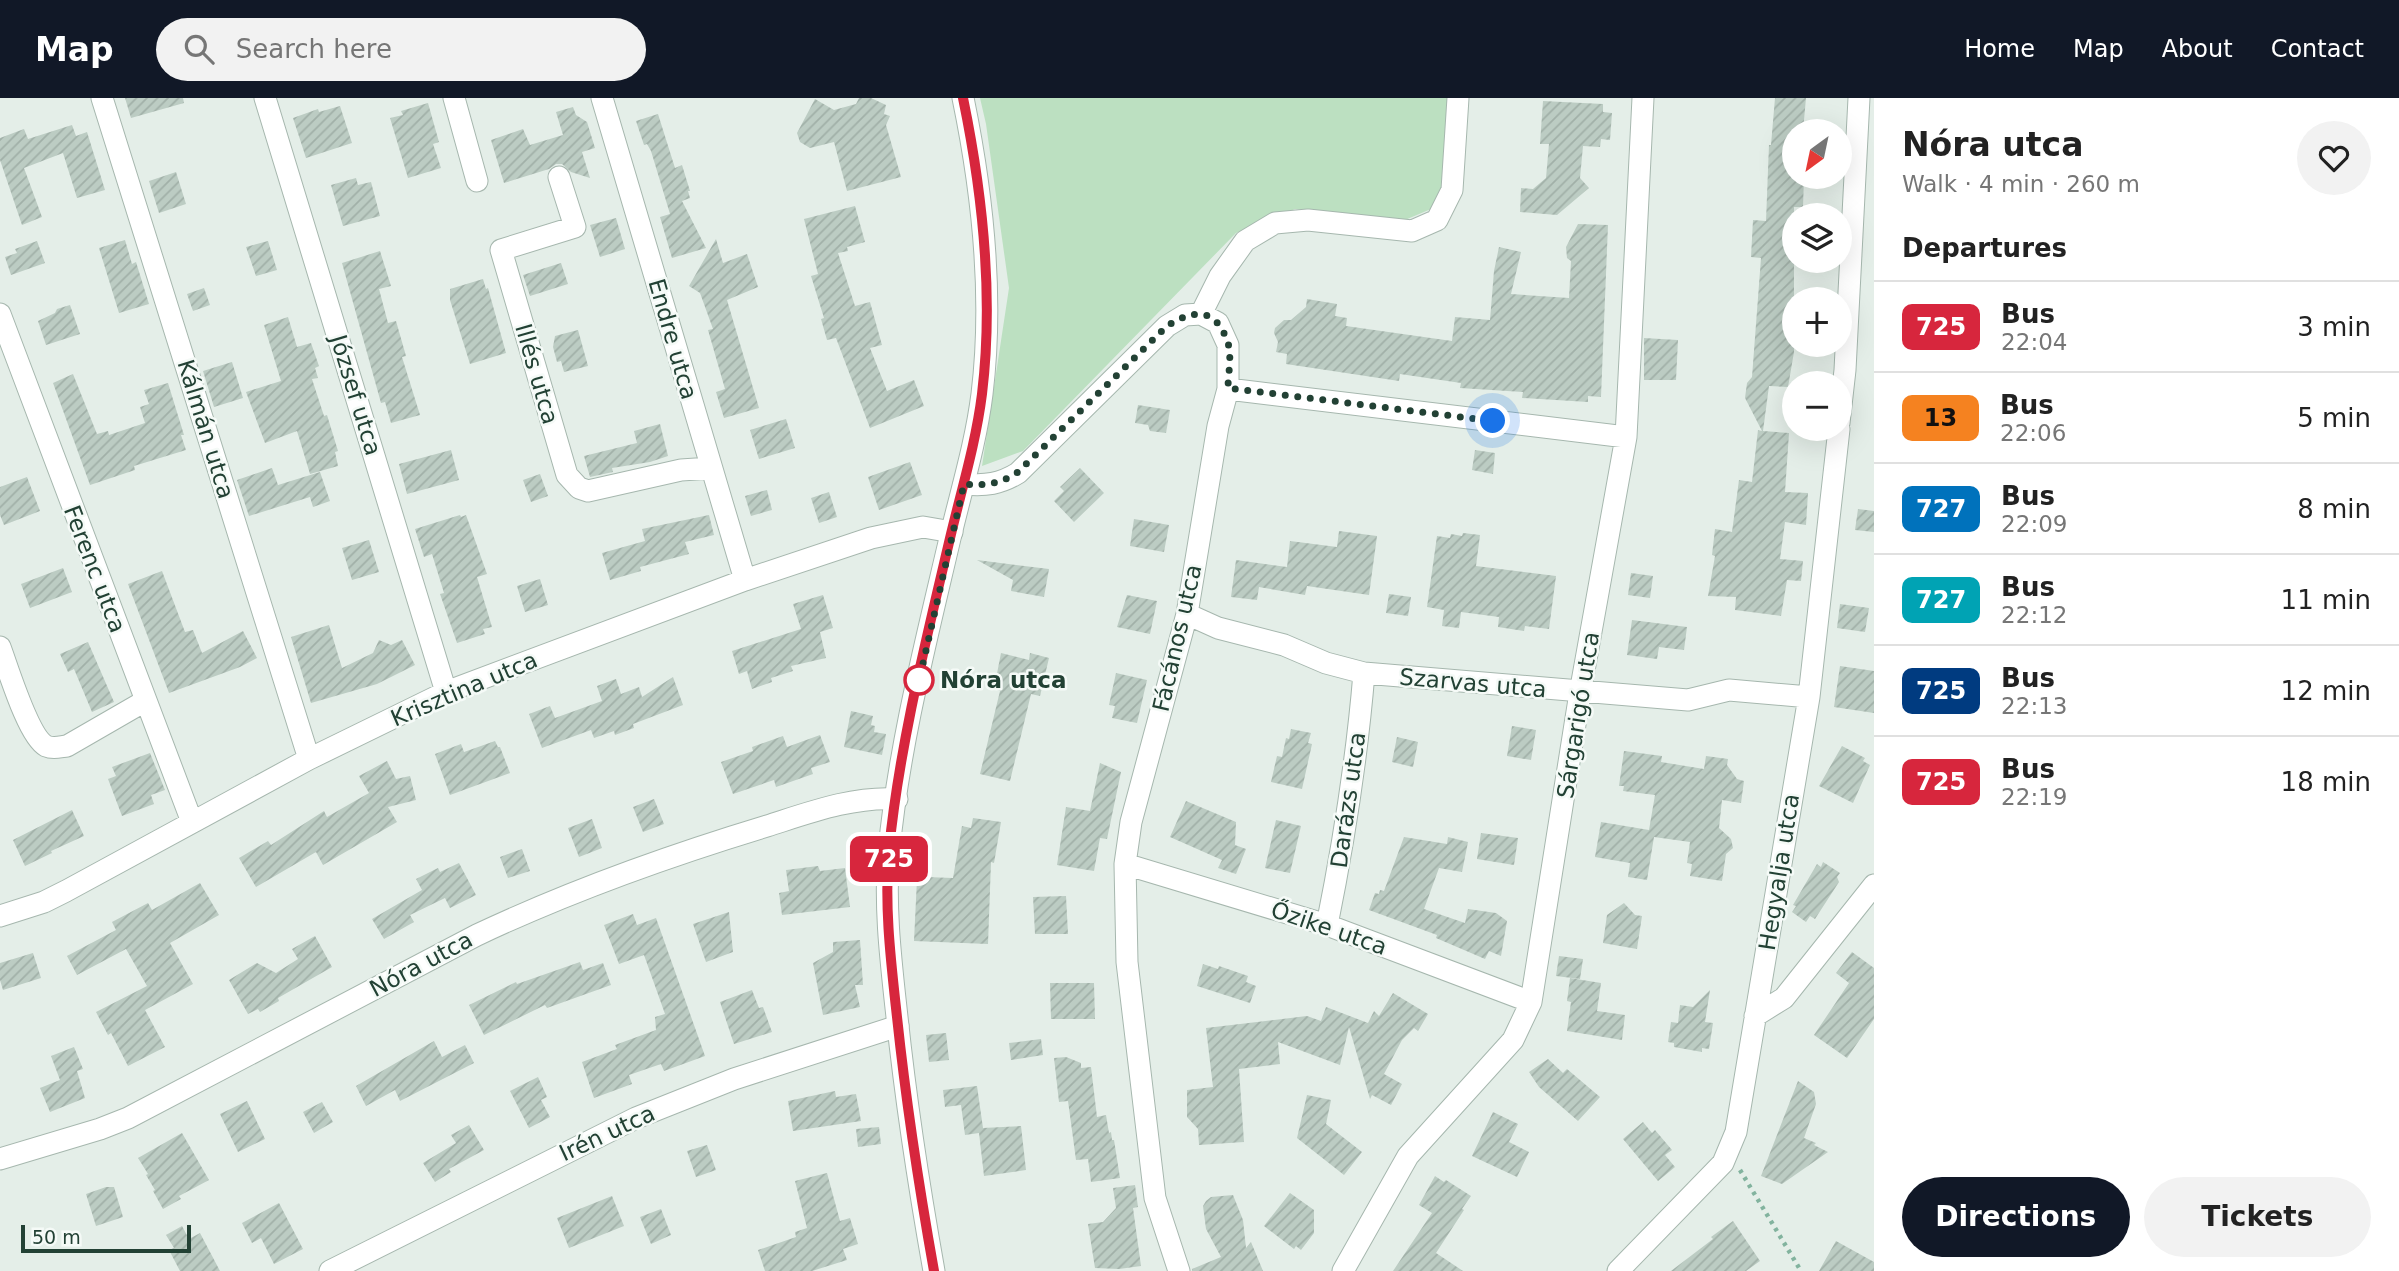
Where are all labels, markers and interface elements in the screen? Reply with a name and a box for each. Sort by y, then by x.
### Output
search box [156,18,646,81]
text: Map [35,30,114,69]
icon: search [180,30,218,68]
text: Search here [236,34,392,64]
text: Home [1964,35,2035,63]
text: Map [2073,35,2124,63]
text: About [2162,35,2233,63]
text: Contact [2271,35,2364,63]
north arrow [1782,119,1852,189]
map controls [1782,119,1852,441]
button: heart [2297,121,2371,195]
text: Nóra utca [1902,125,2083,164]
text: Walk · 4 min · 260 m [1902,171,2140,197]
button: layers [1782,203,1852,273]
text: Departures [1902,233,2067,263]
street label: Endre utca [643,276,703,402]
button: + [1782,287,1852,357]
text: Bus [2001,299,2055,329]
text: 3 min [2297,312,2371,342]
text: 725 [1916,313,1966,341]
street label: Illés utca [510,321,564,427]
text: 22:04 [2001,329,2067,355]
street label: József utca [325,330,387,458]
street label: Kálmán utca [173,356,239,502]
button: − [1782,371,1852,441]
text: Bus [2000,390,2054,420]
your location [1475,403,1510,438]
text: 5 min [2297,403,2371,433]
text: 13 [1924,404,1957,432]
text: 22:06 [2000,420,2066,446]
text: Bus [2001,481,2055,511]
text: 8 min [2297,494,2371,524]
text: 727 [1916,495,1966,523]
street label: Ferenc utca [59,502,131,636]
text: 22:09 [2001,511,2067,537]
street label: Fácános utca [1147,562,1207,714]
text: Bus [2001,572,2055,602]
text: 11 min [2281,585,2371,615]
text: 727 [1916,586,1966,614]
text: 22:12 [2001,602,2067,628]
street label: Sárgarigó utca [1552,630,1604,800]
street label: Krisztina utca [387,646,541,732]
text: Bus [2001,663,2055,693]
street label: Szarvas utca [1398,664,1548,702]
marker: Nóra utca [904,665,934,695]
place label: Nóra utca [940,667,1066,693]
text: 12 min [2281,676,2371,706]
text: 725 [1916,677,1966,705]
text: 22:13 [2001,693,2067,719]
street label: Darázs utca [1326,730,1370,870]
text: Bus [2001,754,2055,784]
text: 18 min [2281,767,2371,797]
text: 725 [1916,768,1966,796]
text: 22:19 [2001,784,2067,810]
street label: Hegyalja utca [1754,792,1804,952]
line badge: 725 [849,836,929,882]
text: 725 [864,845,914,873]
street label: Őzike utca [1268,895,1391,960]
street label: Nóra utca [365,926,477,1002]
street label: Irén utca [555,1100,659,1166]
button: Directions [1902,1177,2130,1257]
button: Tickets [2144,1177,2371,1257]
scale bar [21,1222,191,1254]
text: 50 m [32,1226,81,1248]

